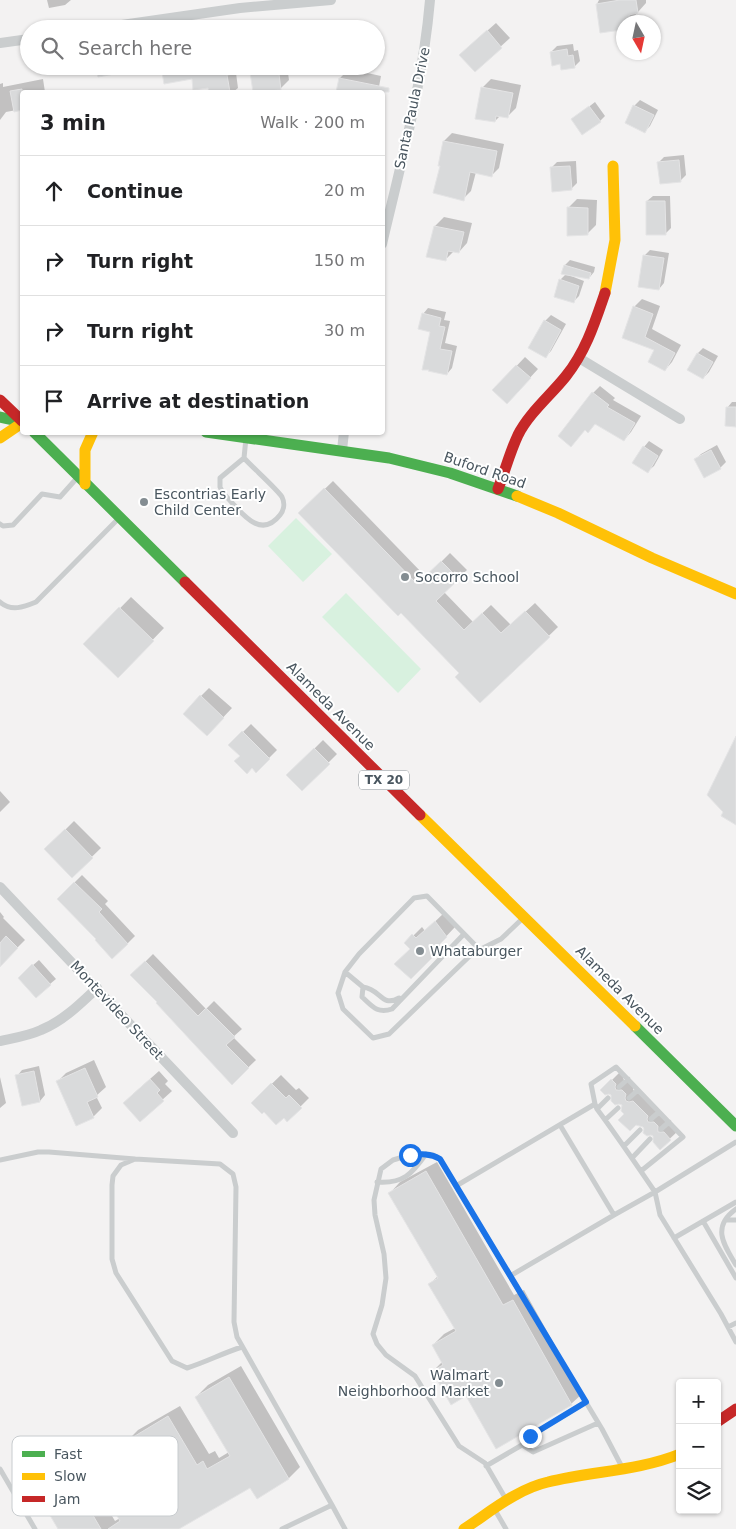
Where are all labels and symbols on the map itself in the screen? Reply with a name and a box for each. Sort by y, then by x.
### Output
north arrow [616,15,661,60]
street label: Santa Paula Drive [391,46,433,170]
street label: Buford Road [442,448,528,492]
place label: Escontrias Early Child Center [154,486,266,518]
marker: Escontrias Early Child Center [138,496,150,508]
place label: Socorro School [415,569,519,585]
marker: Socorro School [399,571,411,583]
street label: Alameda Avenue [284,659,378,753]
road number: TX 20 [359,770,409,790]
place label: Whataburger [430,943,522,959]
street label: Alameda Avenue [573,943,667,1037]
marker: Whataburger [414,945,426,957]
street label: Montevideo Street [67,957,167,1063]
route start [399,1144,422,1167]
place label: Walmart Neighborhood Market [338,1367,490,1399]
marker: Walmart Neighborhood Market [493,1377,505,1389]
route end [519,1425,542,1448]
legend [12,1436,178,1516]
text: Fast [54,1446,83,1462]
text: Slow [54,1468,87,1484]
text: Jam [53,1491,80,1507]

